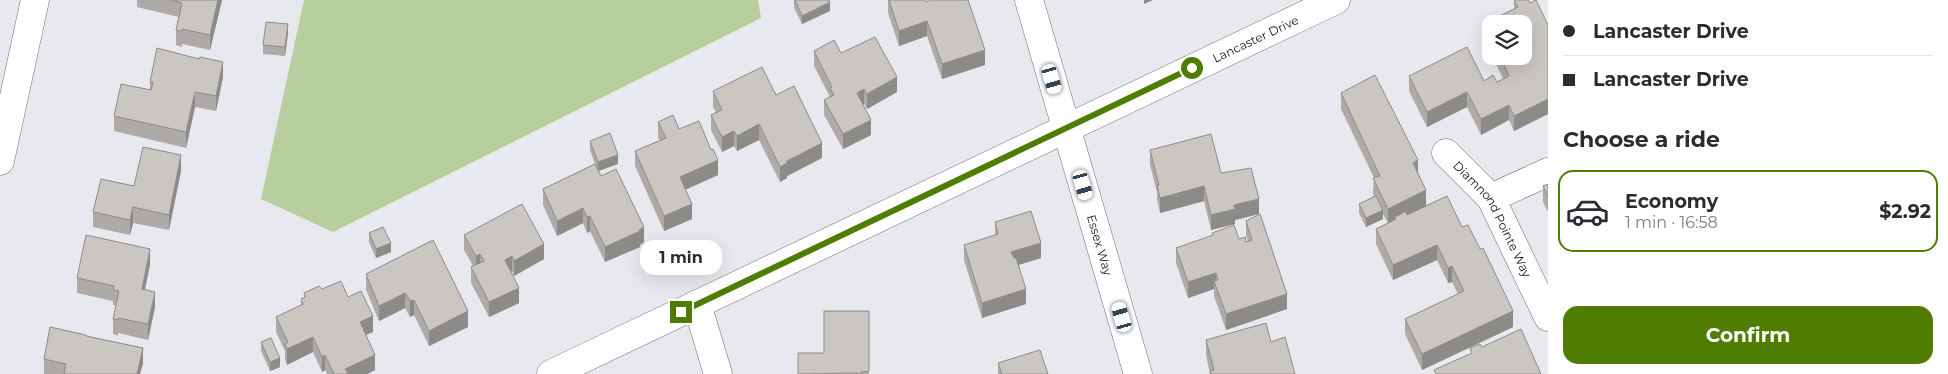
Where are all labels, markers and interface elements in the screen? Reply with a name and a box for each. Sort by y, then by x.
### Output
street label: Lancaster Drive [1210,12,1301,65]
map controls [1482,15,1532,65]
button: layers [1482,15,1532,65]
text: Lancaster Drive [1593,20,1749,43]
route start [1181,57,1203,79]
car [1040,63,1063,95]
text: Lancaster Drive [1593,68,1749,91]
text: Choose a ride [1563,126,1720,153]
street label: Diamnond Pointe Way [1450,157,1535,280]
car [1071,169,1094,201]
icon: car [1565,189,1610,234]
text: Economy [1625,190,1718,213]
text: $2.92 [1879,200,1931,223]
street label: Essex Way [1084,213,1116,277]
text: 1 min · 16:58 [1625,213,1718,232]
callout: 1 min [640,240,722,274]
text: 1 min [659,248,703,267]
route end [670,301,692,323]
car [1110,301,1133,333]
button: Confirm [1563,306,1933,364]

